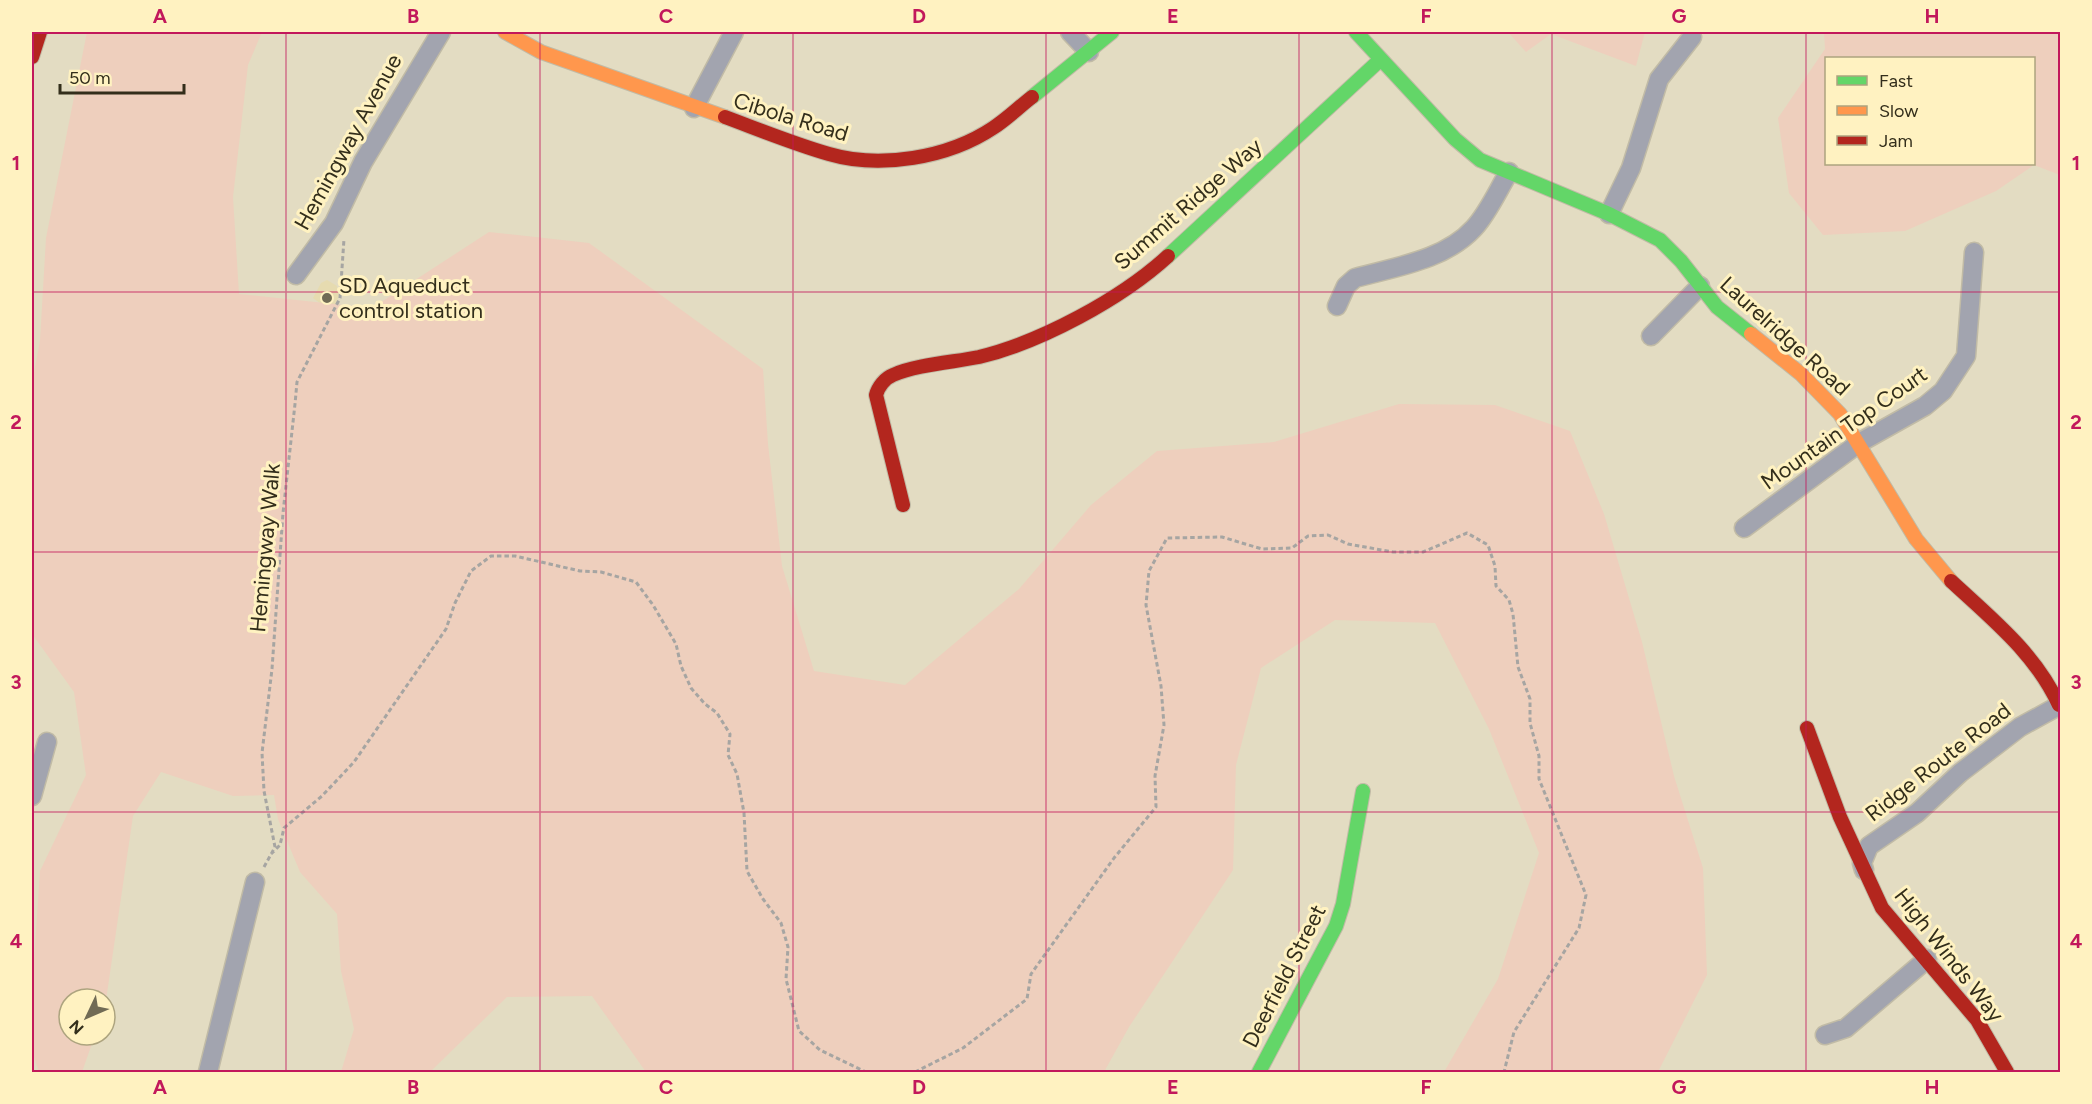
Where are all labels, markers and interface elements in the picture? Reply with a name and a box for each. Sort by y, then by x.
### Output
text: A [153,4,168,28]
text: B [407,4,419,28]
text: C [659,4,673,28]
text: D [912,4,926,28]
text: E [1167,4,1179,28]
text: F [1420,4,1432,28]
text: G [1672,4,1687,28]
text: H [1925,4,1940,28]
street label: Hemingway Avenue [288,49,408,235]
scale bar [60,57,184,95]
legend [1825,57,2035,165]
text: 50 m [69,67,111,89]
text: Fast [1879,70,1913,92]
street label: Cibola Road [730,87,852,147]
text: Slow [1879,100,1918,122]
text: Jam [1879,130,1913,152]
street label: Summit Ridge Way [1109,132,1268,276]
text: 1 [12,151,20,175]
text: 1 [2072,151,2080,175]
street label: Laurelridge Road [1714,271,1856,401]
place label: SD Aqueduct control station [339,272,483,324]
marker: SD Aqueduct control station [320,291,334,305]
street label: Mountain Top Court [1756,360,1932,496]
text: 2 [10,410,22,434]
text: 2 [2070,410,2082,434]
street label: Hemingway Walk [244,462,286,634]
text: 3 [10,670,22,694]
text: 3 [2070,670,2082,694]
street label: Ridge Route Road [1860,697,2016,827]
street label: High Winds Way [1888,883,2010,1028]
street label: Deerfield Street [1236,900,1332,1052]
text: 4 [10,929,23,953]
text: 4 [2070,929,2083,953]
north arrow [57,987,117,1047]
text: N [65,1016,88,1038]
text: A [153,1075,168,1099]
text: B [407,1075,419,1099]
text: C [659,1075,673,1099]
text: D [912,1075,926,1099]
text: E [1167,1075,1179,1099]
text: F [1420,1075,1432,1099]
text: G [1672,1075,1687,1099]
text: H [1925,1075,1940,1099]

